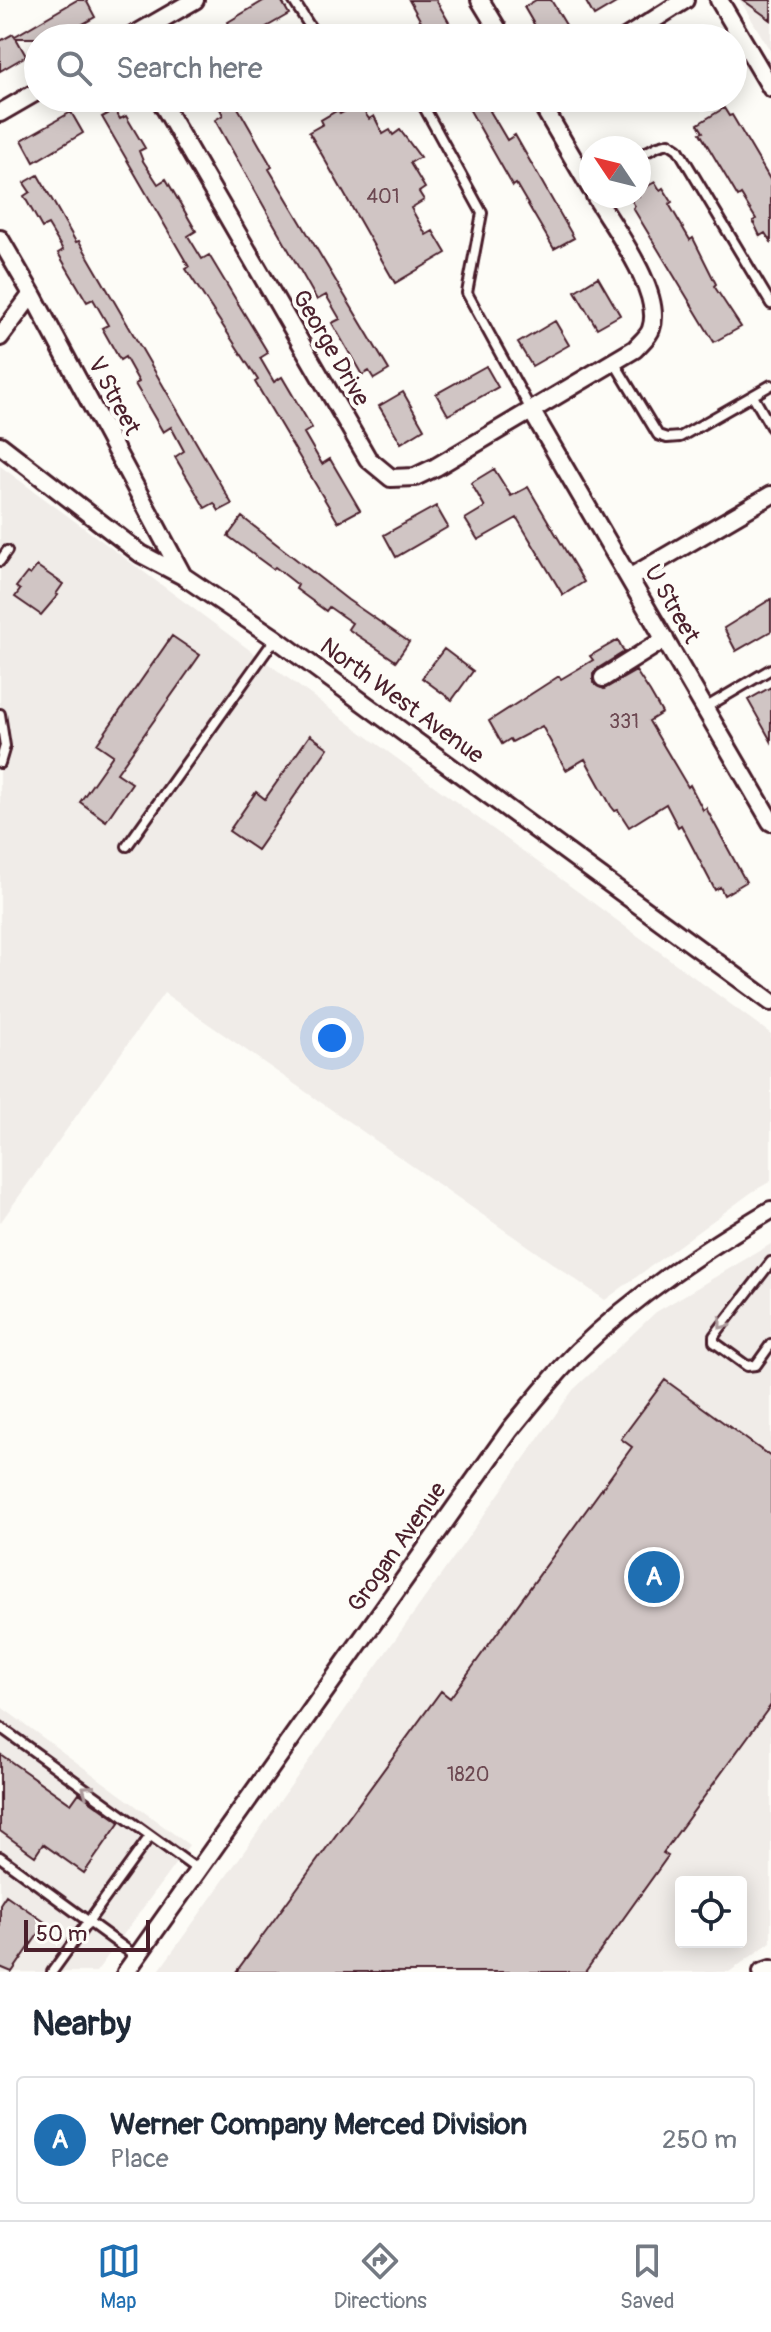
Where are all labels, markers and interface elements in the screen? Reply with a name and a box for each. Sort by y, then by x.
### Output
search box [24,24,747,112]
icon: search [52,46,96,90]
text: Search here [116,50,263,87]
north arrow [579,136,651,208]
house number: 401 [366,184,400,209]
street label: George Drive [286,285,376,411]
street label: V Street [81,352,147,440]
street label: U Street [638,559,706,649]
street label: North West Avenue [314,632,490,770]
house number: 331 [609,709,639,734]
your location [312,1018,352,1058]
one-way arrow [719,1315,733,1330]
street label: Grogan Avenue [342,1476,453,1618]
pin: A [628,1547,680,1607]
house number: 1820 [447,1762,489,1787]
one-way arrow [82,1785,96,1800]
map controls [675,1876,747,1948]
button: locate [675,1876,747,1948]
scale bar [24,1916,150,1952]
text: 50 m [36,1920,87,1948]
text: Nearby [32,2003,131,2046]
text: Werner Company Merced Division [110,2106,527,2143]
text: A [52,2124,68,2156]
text: 250 m [662,2124,737,2156]
text: Place [110,2143,169,2175]
tab: Map [97,2239,141,2315]
tab: Directions [334,2239,427,2315]
tab: Saved [620,2239,674,2315]

